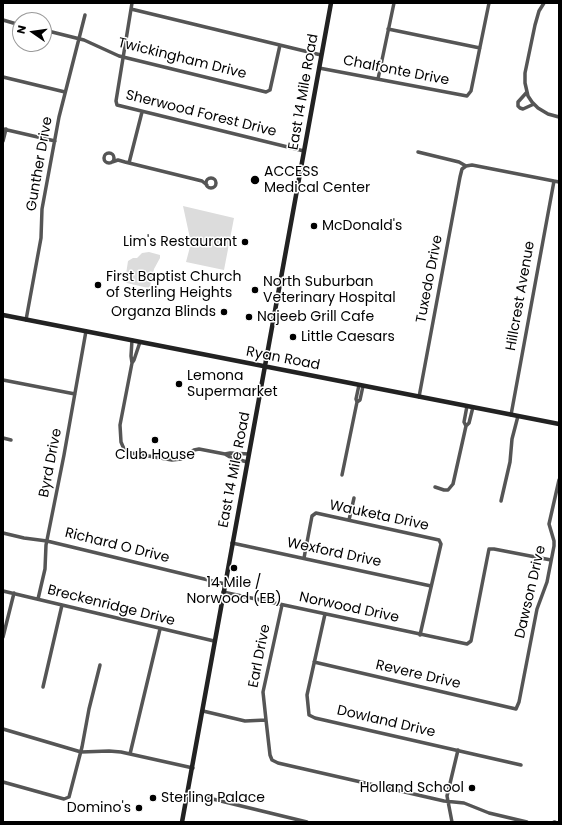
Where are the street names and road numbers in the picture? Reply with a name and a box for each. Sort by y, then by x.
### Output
street label: East 14 Mile Road [286,33,322,151]
street label: Twickingham Drive [116,35,248,83]
street label: Chalfonte Drive [341,52,451,90]
street label: Sherwood Forest Drive [124,87,278,141]
street label: Gunther Drive [23,115,57,213]
street label: Tuxedo Drive [413,234,447,324]
street label: Hillcrest Avenue [503,240,539,352]
street label: Ryan Road [245,344,321,374]
street label: East 14 Mile Road [216,411,254,529]
street label: Byrd Drive [36,427,66,499]
street label: Wauketa Drive [328,497,430,535]
street label: Richard O Drive [63,525,171,567]
street label: Wexford Drive [285,535,383,571]
street label: Dawson Drive [512,544,550,640]
street label: Breckenridge Drive [45,582,177,630]
street label: Norwood Drive [298,589,400,627]
street label: Earl Drive [246,623,274,689]
street label: Revere Drive [374,657,462,693]
street label: Dowland Drive [335,703,437,741]

